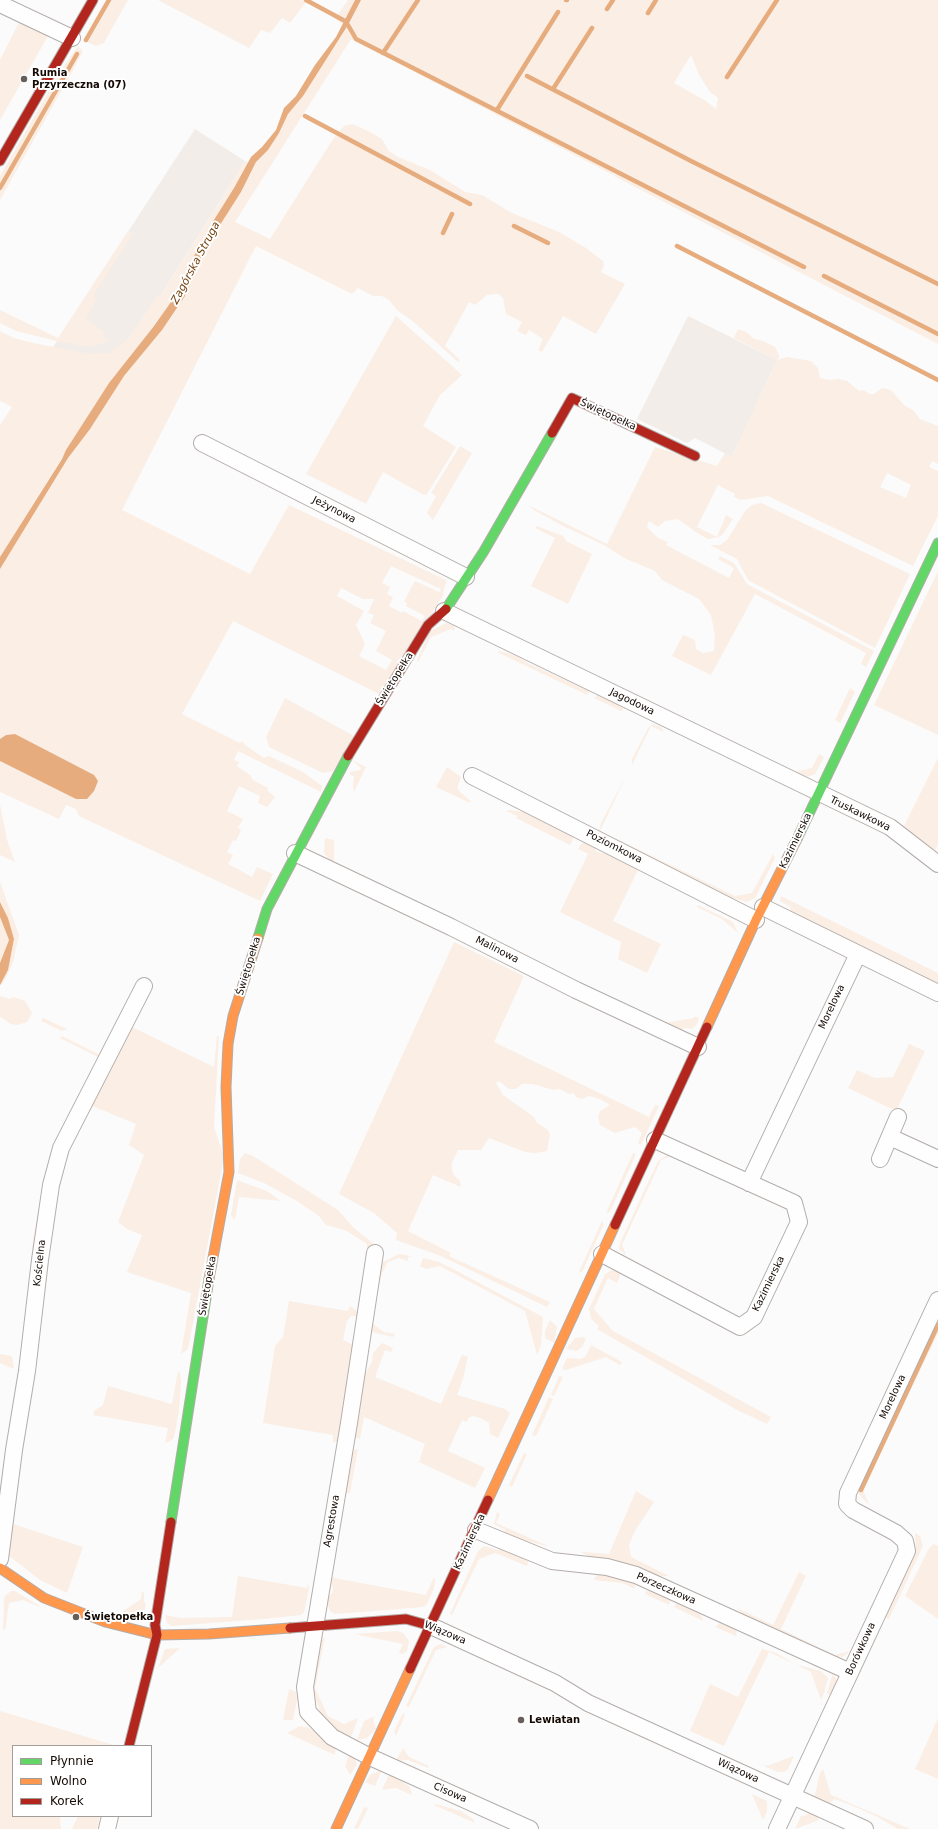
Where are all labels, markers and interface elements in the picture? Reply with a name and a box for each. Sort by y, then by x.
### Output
place label: Rumia Przyrzeczna (07) [32,67,126,90]
marker: Rumia Przyrzeczna (07) [19,74,29,84]
water label: Zagórska Struga [169,220,223,306]
street label: Świętopełka [578,397,638,433]
street label: Jeżynowa [310,494,358,526]
street label: Świętopełka [374,650,416,708]
street label: Jagodowa [608,686,656,718]
street label: Truskawkowa [828,794,892,834]
street label: Kazimierska [777,811,815,871]
street label: Poziomkowa [584,828,644,866]
street label: Malinowa [473,934,521,966]
street label: Świętopełka [234,935,264,997]
street label: Morelowa [816,983,848,1031]
street label: Kościelna [32,1239,48,1287]
street label: Kazimierska [750,1254,788,1314]
street label: Świętopełka [197,1255,219,1317]
street label: Morelowa [877,1373,909,1421]
street label: Agrestowa [322,1494,342,1548]
street label: Kazimierska [452,1512,488,1572]
street label: Porzeczkowa [634,1571,698,1607]
place label: Świętopełka [84,1611,153,1623]
marker: Świętopełka [71,1612,81,1622]
street label: Wiązowa [422,1619,468,1647]
street label: Borówkowa [844,1621,878,1677]
place label: Lewiatan [529,1714,580,1726]
marker: Lewiatan [516,1715,526,1725]
legend [12,1745,152,1817]
text: Płynnie [50,1754,94,1768]
street label: Wiązowa [715,1756,761,1786]
text: Wolno [50,1774,87,1788]
street label: Cisowa [431,1780,469,1806]
text: Korek [50,1794,84,1808]

